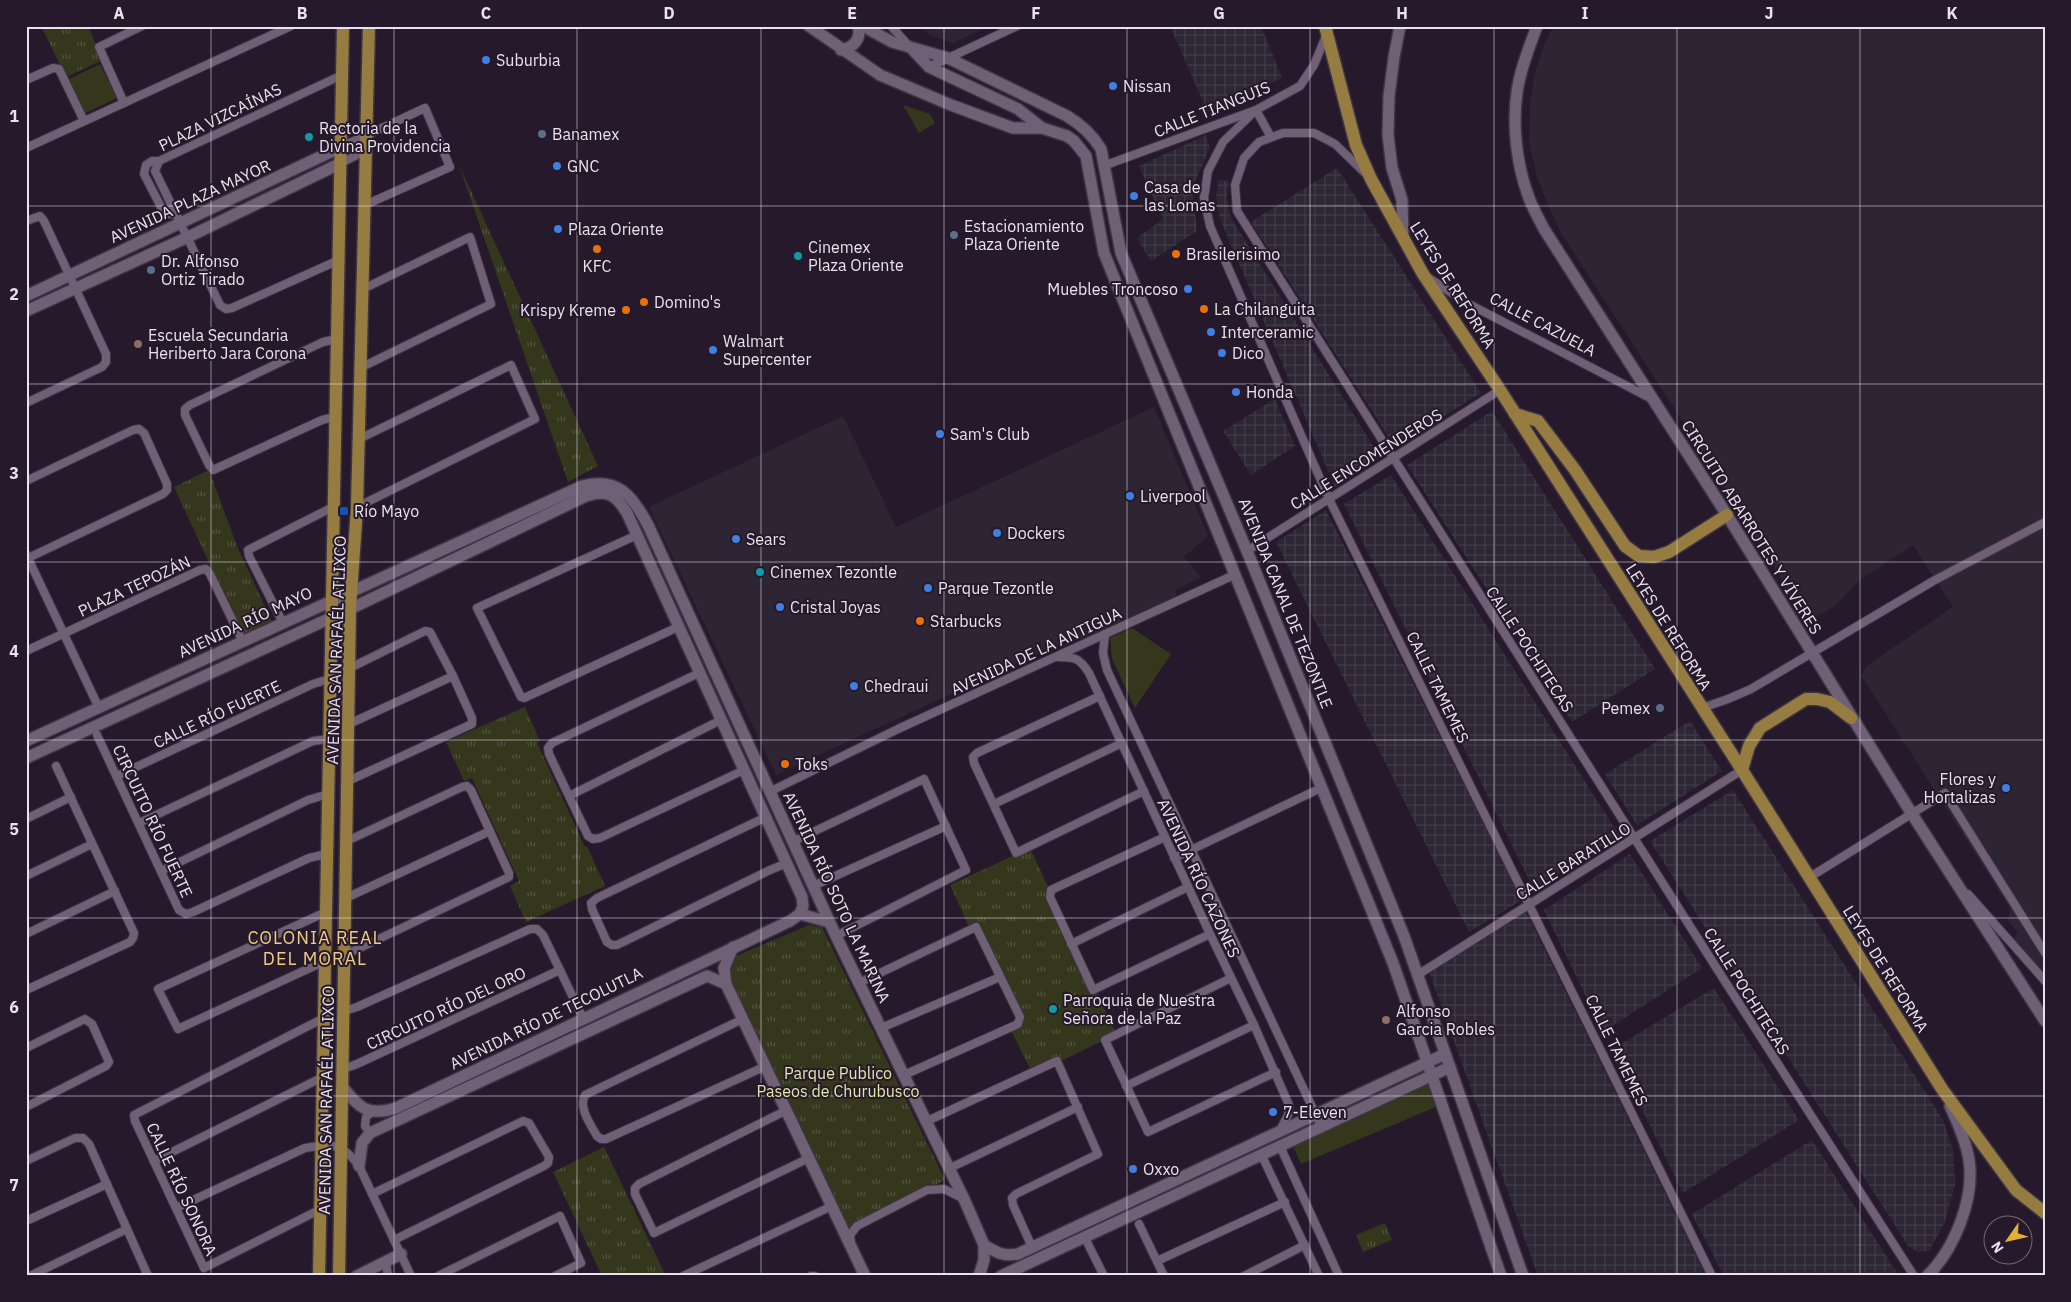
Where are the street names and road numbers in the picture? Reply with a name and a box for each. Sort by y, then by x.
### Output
street label: CALLE TIANGUIS [1151,76,1273,142]
street label: PLAZA VIZCAÍNAS [155,78,285,155]
street label: AVENIDA PLAZA MAYOR [106,155,274,247]
street label: LEYES DE REFORMA [1406,218,1500,352]
street label: CALLE CAZUELA [1486,288,1600,360]
street label: CALLE ENCOMENDEROS [1286,404,1446,514]
street label: CIRCUITO ABARROTES Y VÍVERES [1678,416,1827,638]
street label: AVENIDA CANAL DE TEZONTLE [1235,495,1337,711]
street label: AVENIDA SAN RAFAÉL ATLIXCO [321,535,350,765]
street label: PLAZA TEPOZÁN [74,550,193,621]
street label: LEYES DE REFORMA [1622,560,1716,694]
street label: AVENIDA RÍO MAYO [174,581,315,662]
street label: CALLE POCHITECAS [1482,582,1578,716]
street label: AVENIDA DE LA ANTIGUA [947,603,1125,699]
street label: CALLE TAMEMES [1402,628,1474,746]
street label: CALLE RÍO FUERTE [150,675,284,752]
street label: CIRCUITO RÍO FUERTE [109,741,198,901]
street label: AVENIDA RÍO SOTO LA MARINA [779,788,896,1006]
street label: AVENIDA RÍO CAZONES [1153,795,1246,961]
street label: CALLE BARATILLO [1512,818,1634,904]
street label: LEYES DE REFORMA [1839,902,1933,1036]
street label: CALLE POCHITECAS [1700,924,1794,1058]
street label: CIRCUITO RÍO DEL ORO [363,961,529,1054]
street label: AVENIDA RÍO DE TECOLUTLA [446,962,646,1074]
street label: AVENIDA SAN RAFAÉL ATLIXCO [313,985,338,1215]
street label: CALLE TAMEMES [1581,991,1653,1109]
street label: CALLE RÍO SONORA [142,1119,223,1259]

